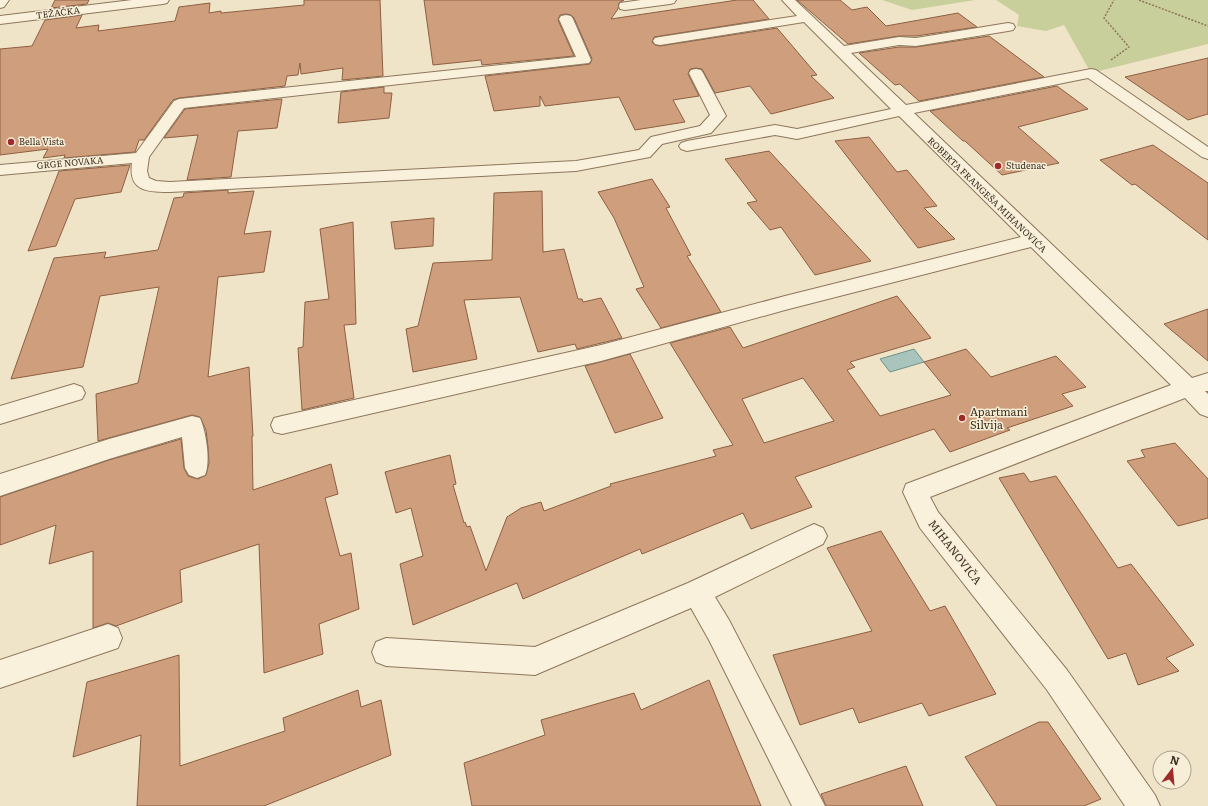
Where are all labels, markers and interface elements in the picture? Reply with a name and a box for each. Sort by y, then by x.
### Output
street label: TEŽAČKA [35,2,81,22]
street label: ROBERTA FRANGEŠA MIHANOVIĆA [925,133,1051,255]
place label: Bella Vista [19,134,64,148]
marker: Bella Vista [6,137,16,147]
street label: GRGE NOVAKA [36,152,104,172]
place label: Studenac [1006,158,1046,172]
marker: Studenac [993,161,1003,171]
place label: Apartmani Silvija [970,403,1028,432]
marker: Apartmani Silvija [957,413,967,423]
street label: MIHANOVIČA [925,516,986,587]
north arrow [1152,750,1192,790]
text: N [1168,750,1182,768]

